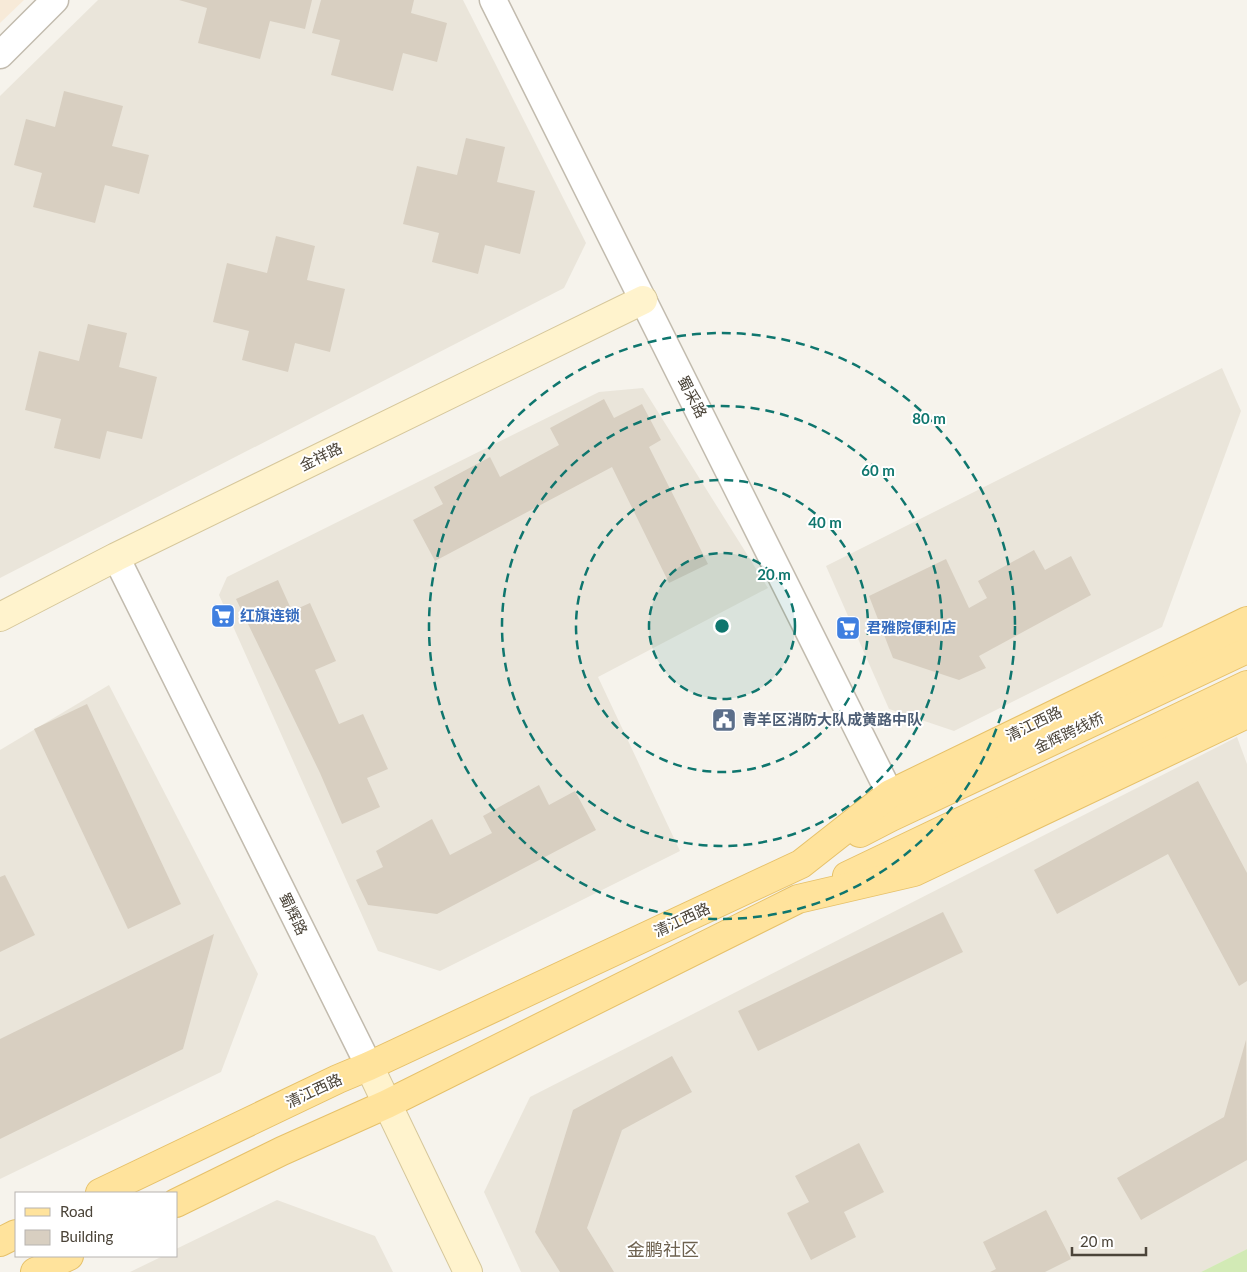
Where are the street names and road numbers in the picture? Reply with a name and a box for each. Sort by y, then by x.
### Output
street label: 蜀采路 [675,372,711,421]
street label: 金祥路 [296,438,345,474]
street label: 清江西路 [1003,702,1064,744]
street label: 金辉跨线桥 [1031,708,1106,756]
street label: 蜀辉路 [276,889,312,938]
street label: 清江西路 [651,898,713,940]
street label: 清江西路 [283,1069,345,1111]

